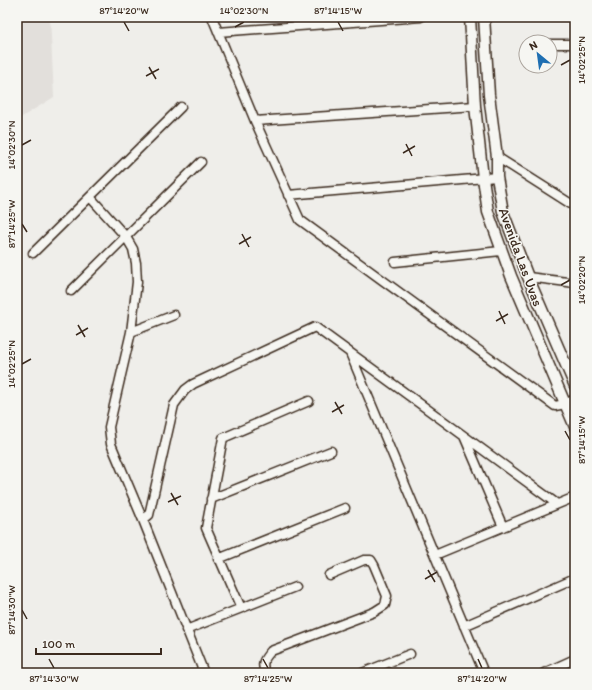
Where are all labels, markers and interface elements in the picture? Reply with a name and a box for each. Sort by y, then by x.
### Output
text: 87°14'20"W [99,4,149,17]
text: 14°02'30"N [220,4,269,17]
text: 87°14'15"W [314,4,362,17]
north arrow [518,34,558,74]
text: 14°02'25"N [575,36,588,84]
text: N [527,38,540,53]
text: 14°02'30"N [5,120,18,169]
text: 87°14'25"W [5,199,18,248]
street label: Avenida Las Uvas [495,206,546,309]
text: 14°02'20"N [575,255,588,304]
text: 14°02'25"N [5,340,18,388]
text: 87°14'15"W [575,416,588,464]
text: 87°14'30"W [5,585,18,635]
scale bar [36,630,161,656]
text: 100 m [42,637,75,651]
text: 87°14'30"W [29,672,79,685]
text: 87°14'25"W [244,672,293,685]
text: 87°14'20"W [457,672,507,685]

